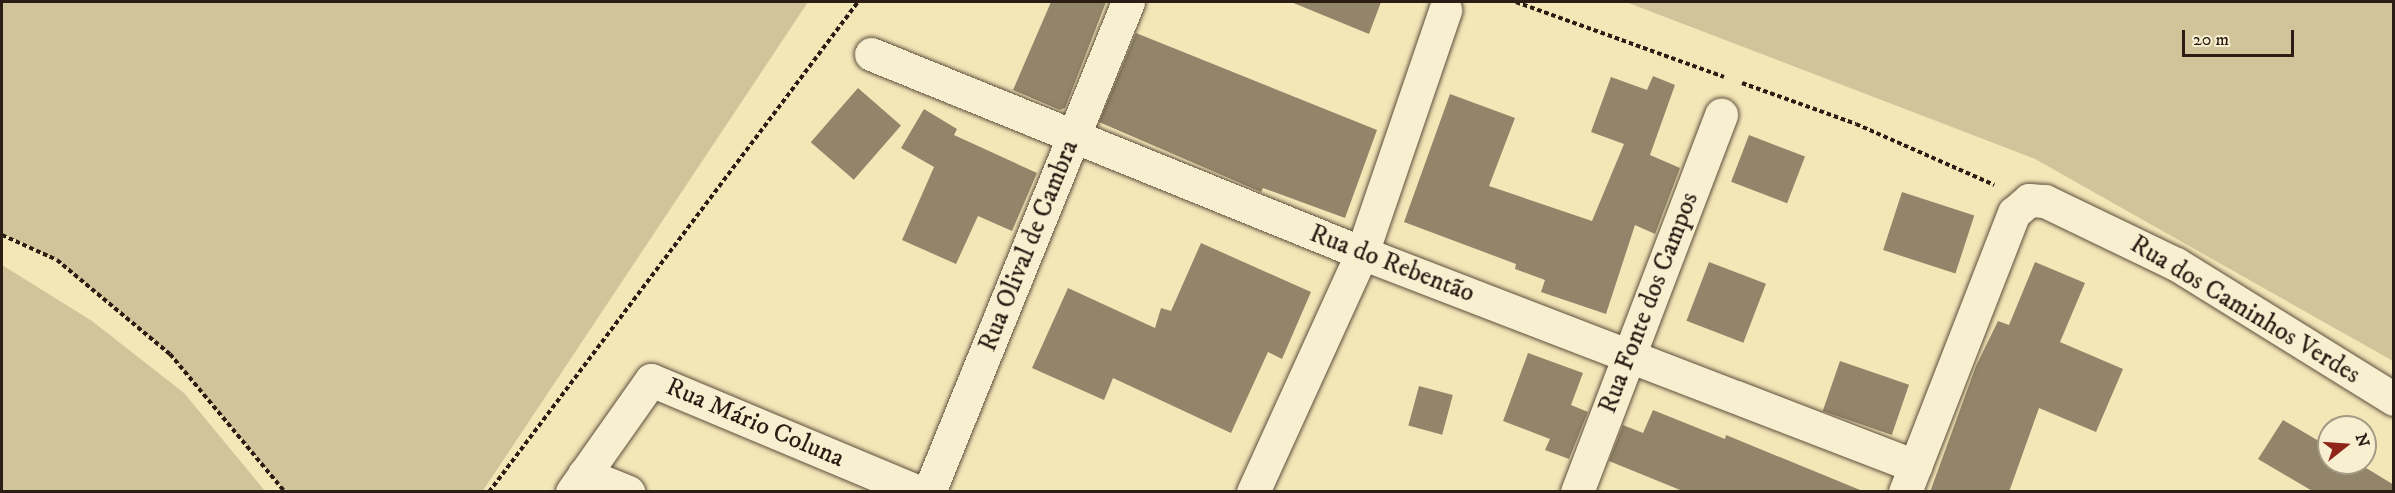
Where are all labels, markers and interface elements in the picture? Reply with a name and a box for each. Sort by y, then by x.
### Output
scale bar [2185,18,2298,56]
text: 20 m [2193,29,2229,51]
street label: Rua Olival de Cambra [972,136,1086,356]
street label: Rua Fonte dos Campos [1592,188,1706,418]
street label: Rua do Rebentão [1305,218,1479,310]
street label: Rua dos Caminhos Verdes [2124,229,2366,391]
street label: Rua Mário Coluna [661,371,849,475]
north arrow [2317,415,2377,475]
text: N [2351,431,2374,450]

